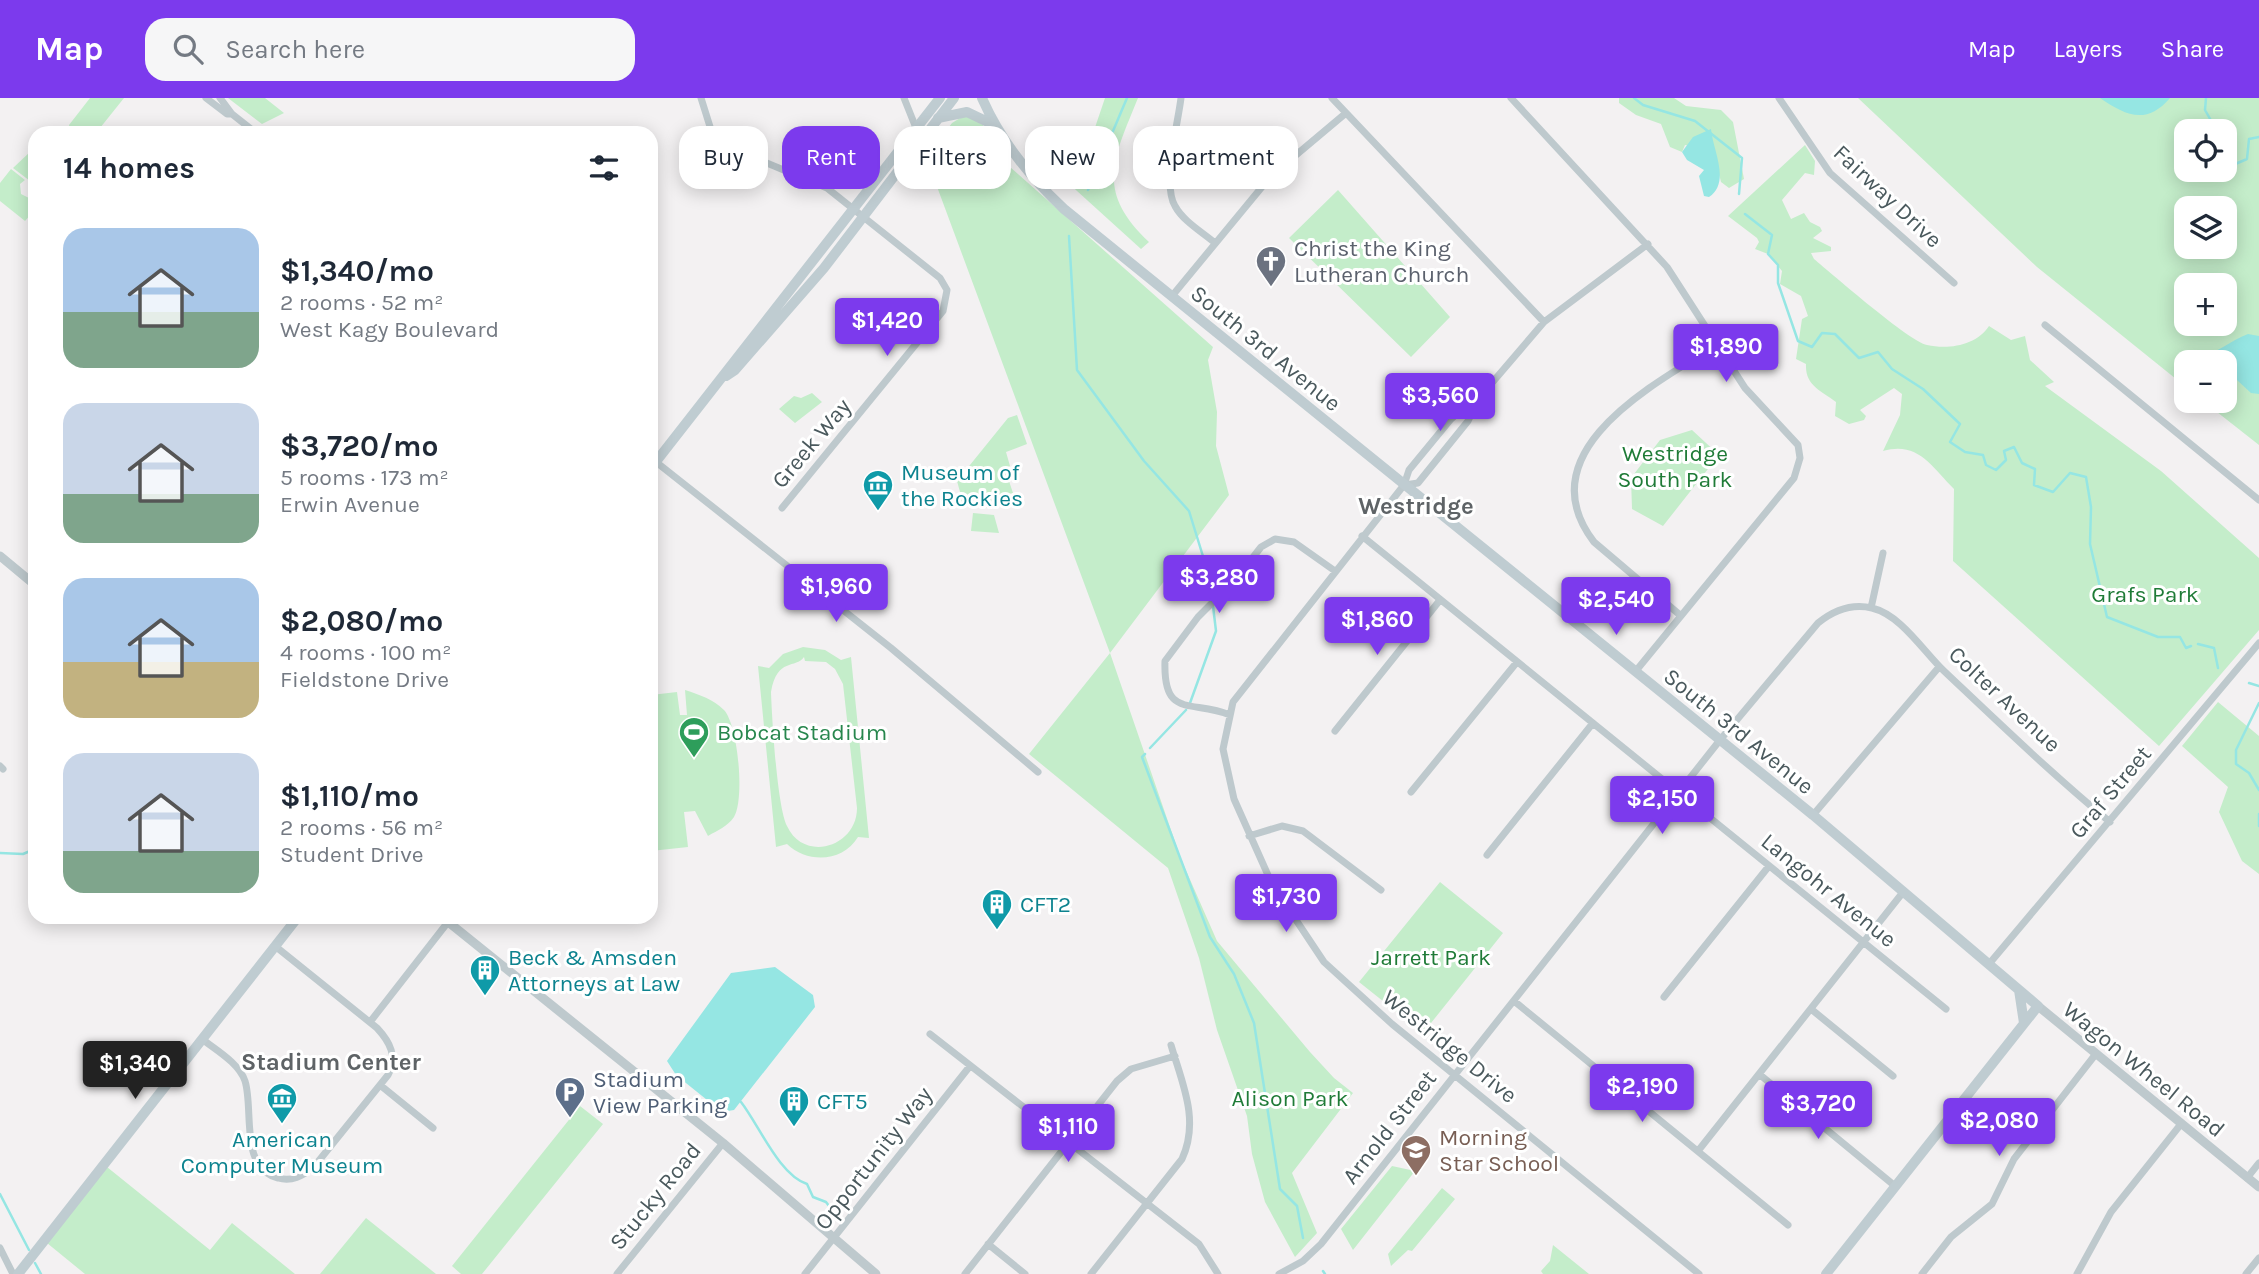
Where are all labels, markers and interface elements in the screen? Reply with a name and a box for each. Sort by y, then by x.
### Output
search box [145,18,635,81]
text: Map [35,30,103,68]
icon: search [169,30,207,68]
text: Search here [225,34,365,65]
text: Map [1968,35,2016,63]
text: Layers [2054,35,2123,63]
text: Share [2161,35,2224,63]
map controls [2174,119,2237,413]
button: locate [2174,119,2237,182]
chip: Buy [679,126,768,189]
chip: Rent [782,126,880,189]
chip: Filters [894,126,1011,189]
chip: New [1025,126,1119,189]
chip: Apartment [1133,126,1298,189]
street label: Fairway Drive [1828,139,1948,253]
icon: filters [585,149,623,187]
text: 14 homes [63,150,195,186]
button: layers [2174,196,2237,259]
place label: Christ the King Lutheran Church [1294,235,1469,288]
church icon: Christ the King Lutheran Church [1254,244,1288,288]
text: $1,340/mo [280,253,434,289]
icon: home [119,256,203,340]
button: + [2174,273,2237,336]
street label: South 3rd Avenue [1185,280,1346,417]
text: 2 rooms · 52 m² [280,289,443,316]
pin: $1,420 [830,299,944,358]
text: $1,420 [851,307,923,334]
text: West Kagy Boulevard [280,316,499,343]
pin: $1,890 [1669,324,1783,384]
text: $1,890 [1689,333,1763,360]
button: − [2174,350,2237,413]
pin: $3,560 [1383,374,1497,433]
text: $3,560 [1401,382,1479,409]
street label: Greek Way [766,393,857,494]
text: $3,720/mo [280,428,439,464]
icon: home [119,431,203,515]
park label: Westridge South Park [1617,440,1733,493]
place label: Museum of the Rockies [901,459,1023,512]
text: 5 rooms · 173 m² [280,464,449,491]
museum icon: Museum of the Rockies [861,468,895,512]
text: Erwin Avenue [280,491,420,518]
district label: Westridge [1358,492,1474,520]
pin: $3,280 [1162,556,1276,615]
pin: $1,960 [779,564,893,624]
text: $3,280 [1179,564,1259,591]
text: $1,960 [800,573,872,600]
pin: $2,540 [1559,578,1673,637]
park label: Grafs Park [2091,581,2199,608]
text: $2,540 [1577,586,1655,613]
pin: $1,860 [1320,598,1434,657]
text: $2,080/mo [280,603,443,639]
icon: home [119,606,203,690]
text: $1,860 [1340,606,1414,633]
text: 4 rooms · 100 m² [280,639,452,666]
street label: Colter Avenue [1943,641,2066,758]
street label: South 3rd Avenue [1658,663,1819,800]
text: Fieldstone Drive [280,666,449,693]
sports icon: Bobcat Stadium [677,715,711,759]
place label: Bobcat Stadium [717,719,887,746]
street label: Graf Street [2064,740,2157,844]
pin: $2,150 [1605,776,1719,836]
text: $1,110/mo [280,778,419,814]
icon: home [119,781,203,865]
text: $2,150 [1626,785,1698,812]
text: 2 rooms · 56 m² [280,814,443,841]
street label: Langohr Avenue [1756,828,1902,953]
text: Student Drive [280,841,424,868]
pin: $1,730 [1229,874,1343,934]
text: $1,730 [1251,883,1321,910]
building icon: CFT2 [980,887,1014,931]
place label: CFT2 [1020,891,1071,918]
place label: Beck & Amsden Attorneys at Law [508,944,681,997]
park label: Jarrett Park [1371,944,1491,971]
building icon: Beck & Amsden Attorneys at Law [468,953,502,997]
street label: Westridge Drive [1377,984,1522,1109]
street label: Wagon Wheel Road [2057,996,2230,1143]
pin: $1,340 [78,1042,192,1101]
district label: Stadium Center [241,1048,421,1076]
text: $1,340 [99,1050,171,1077]
street label: Arnold Street [1337,1065,1442,1189]
pin: $2,190 [1585,1065,1699,1124]
place label: Stadium View Parking [593,1066,727,1119]
text: $2,190 [1606,1073,1678,1100]
parking icon: Stadium View Parking [553,1075,587,1119]
museum icon: American Computer Museum [265,1081,299,1125]
street label: Opportunity Way [809,1081,938,1235]
pin: $3,720 [1761,1082,1875,1141]
building icon: CFT5 [777,1084,811,1128]
park label: Alison Park [1231,1085,1349,1112]
place label: CFT5 [817,1088,868,1115]
text: $3,720 [1780,1090,1856,1117]
pin: $2,080 [1942,1098,2056,1158]
pin: $1,110 [1011,1104,1125,1164]
text: $2,080 [1959,1107,2039,1134]
text: $1,110 [1038,1113,1098,1140]
place label: Morning Star School [1439,1124,1559,1177]
place label: American Computer Museum [181,1126,383,1179]
school or university icon: Morning Star School [1399,1133,1433,1177]
street label: Stucky Road [604,1137,707,1255]

